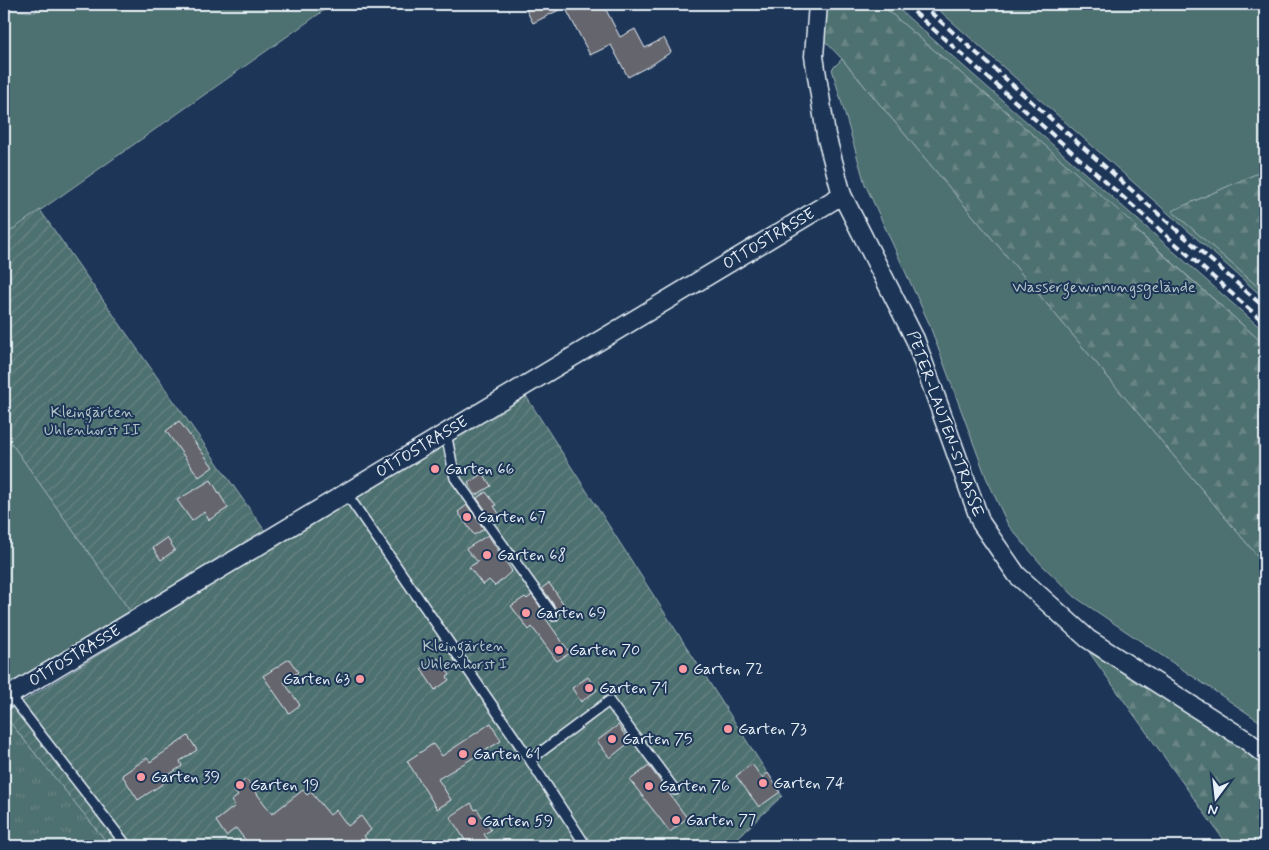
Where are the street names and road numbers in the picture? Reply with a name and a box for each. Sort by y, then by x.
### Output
street label: OTTOSTRASSE [719,203,819,275]
street label: PETER-LAUTEN-STRASSE [902,328,988,520]
street label: OTTOSTRASSE [372,411,472,483]
street label: OTTOSTRASSE [25,620,125,692]

